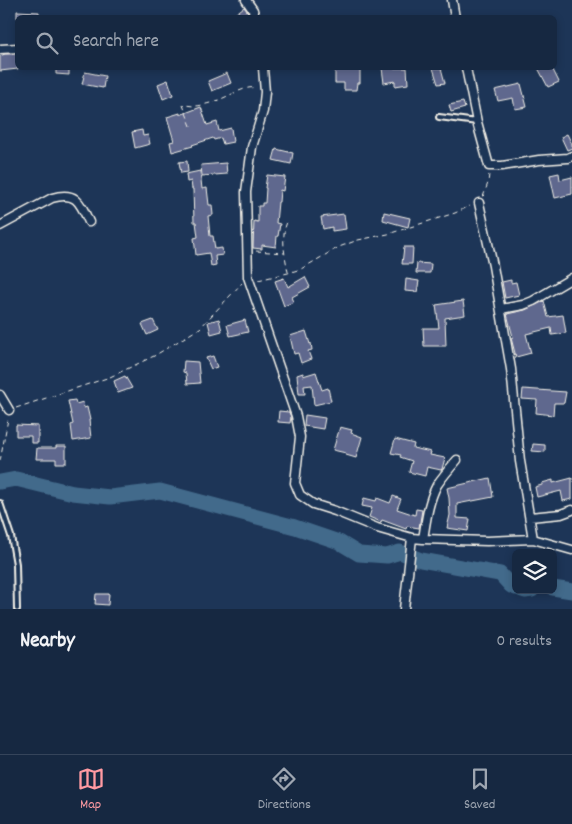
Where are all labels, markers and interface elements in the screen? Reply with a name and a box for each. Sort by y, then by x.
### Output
search box [15,15,557,70]
icon: search [33,29,61,57]
text: Search here [73,29,159,56]
map controls [512,549,557,594]
button: layers [512,549,557,594]
text: Nearby [20,627,75,657]
text: 0 results [497,630,552,653]
tab: Map [77,765,105,815]
tab: Directions [258,765,311,815]
tab: Saved [464,765,495,815]

